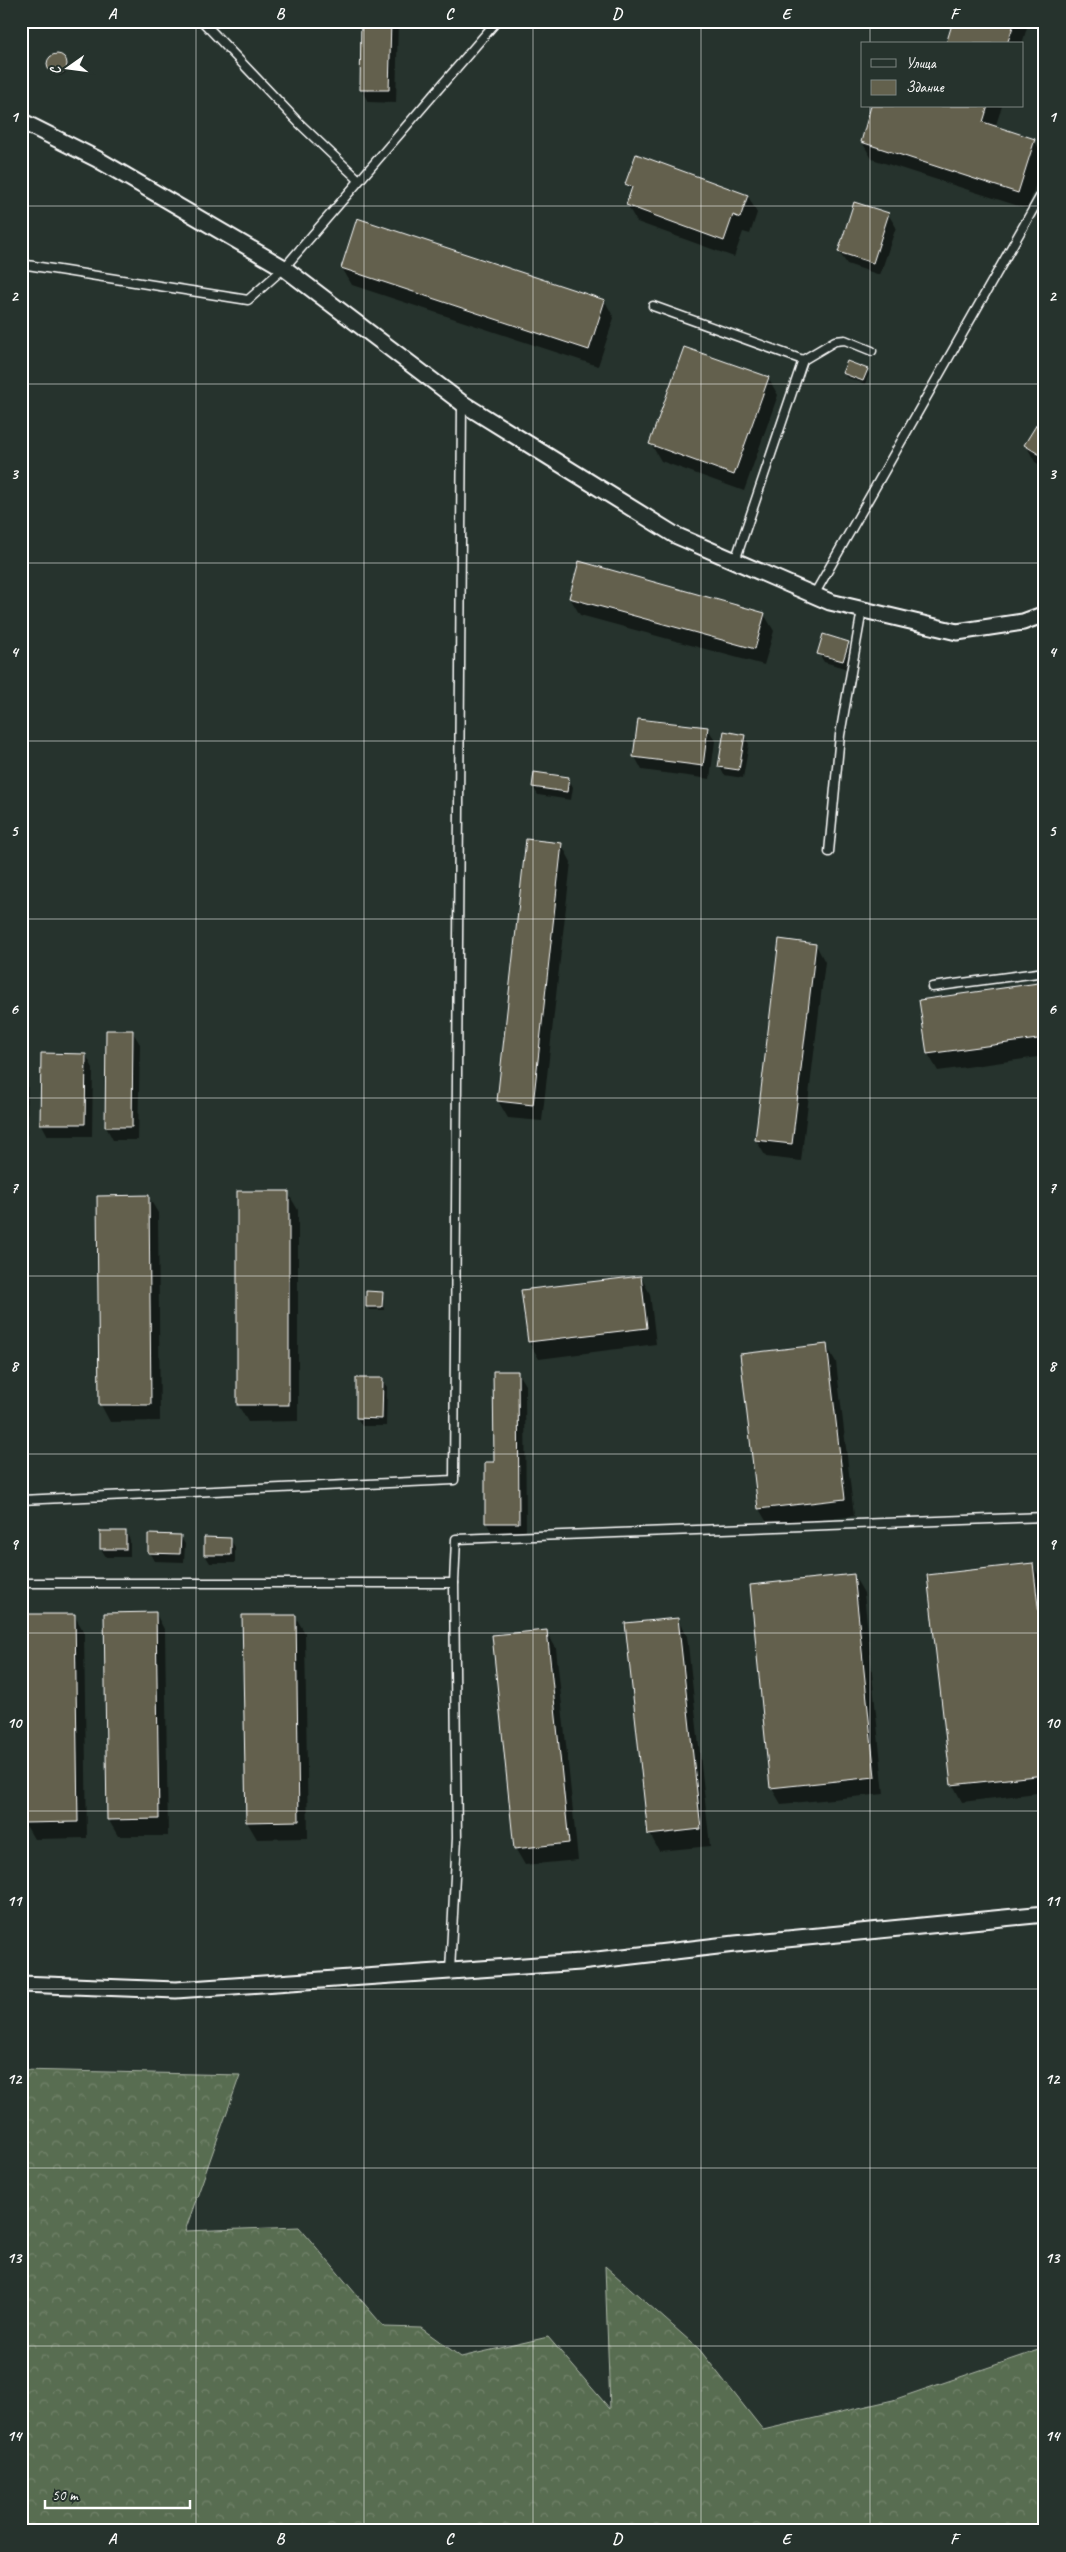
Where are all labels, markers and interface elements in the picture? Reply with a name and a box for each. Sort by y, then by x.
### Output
text: A [108,4,118,24]
text: B [276,4,286,24]
text: C [445,4,455,24]
text: D [612,4,623,24]
text: E [782,4,793,24]
text: F [950,4,961,24]
north arrow [42,42,92,92]
legend [861,42,1024,108]
text: Улица [906,54,937,73]
text: С [46,64,65,76]
text: Здание [906,78,945,97]
text: 1 [10,107,19,127]
text: 1 [1048,107,1057,127]
text: 2 [10,286,19,306]
text: 2 [1048,286,1057,306]
text: 3 [10,464,19,484]
text: 3 [1048,464,1057,484]
text: 4 [10,642,19,662]
text: 4 [1048,642,1057,662]
text: 5 [11,821,20,841]
text: 5 [1049,821,1058,841]
text: 6 [10,999,19,1019]
text: 6 [1048,999,1057,1019]
text: 7 [10,1178,19,1198]
text: 7 [1048,1178,1057,1198]
text: 8 [10,1356,19,1376]
text: 8 [1048,1356,1057,1376]
text: 9 [10,1534,19,1554]
text: 9 [1048,1534,1057,1554]
text: 10 [7,1713,23,1733]
text: 10 [1045,1713,1061,1733]
text: 11 [7,1891,23,1911]
text: 11 [1045,1891,1061,1911]
text: 12 [7,2069,23,2089]
text: 12 [1045,2069,1061,2089]
text: 13 [7,2248,23,2268]
text: 13 [1045,2248,1061,2268]
text: 14 [7,2426,23,2446]
text: 14 [1045,2426,1061,2446]
scale bar [45,2477,190,2509]
text: 50 m [52,2486,79,2505]
text: A [108,2529,118,2549]
text: B [276,2529,286,2549]
text: C [445,2529,455,2549]
text: D [612,2529,623,2549]
text: E [782,2529,793,2549]
text: F [950,2529,961,2549]

